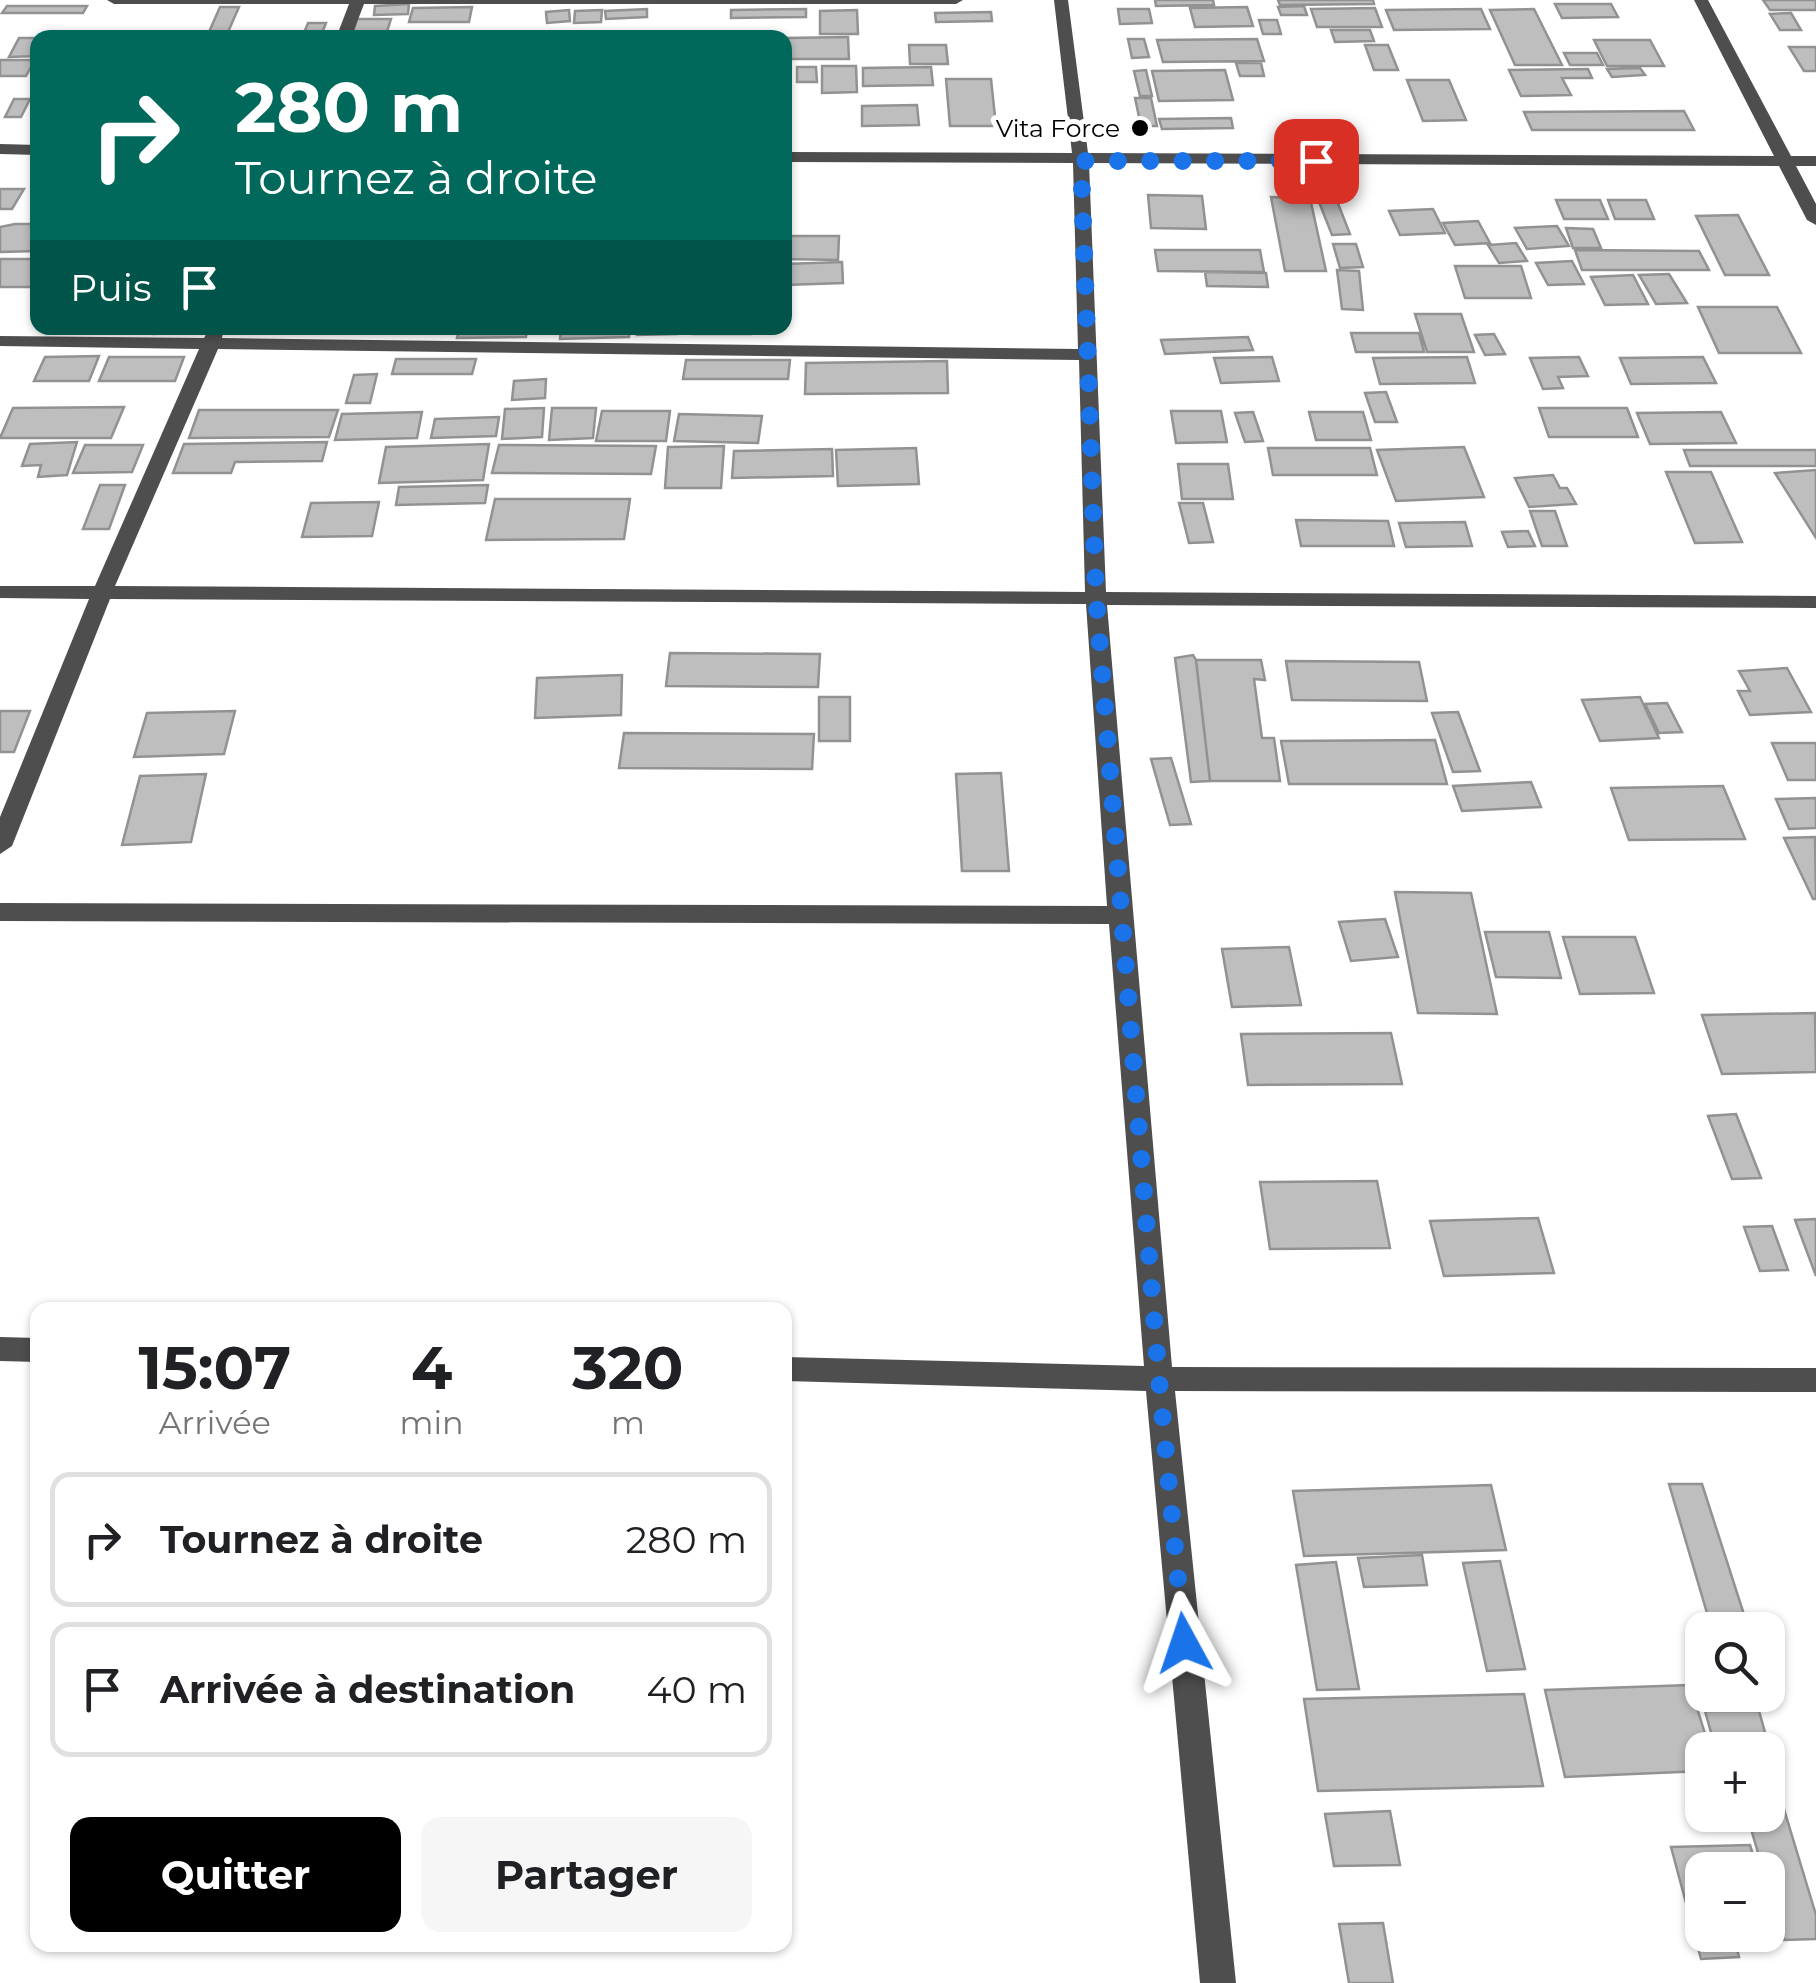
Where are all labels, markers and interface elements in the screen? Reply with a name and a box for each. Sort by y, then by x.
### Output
text: 280 m [235,64,463,150]
icon: right [70,70,200,200]
place label: Vita Force [996,113,1120,143]
marker: Vita Force [1129,117,1151,139]
pin [1274,119,1359,204]
icon: arrive [1289,134,1344,189]
text: Tournez à droite [235,150,598,205]
icon: arrive [172,260,227,315]
text: Puis [70,264,152,311]
text: 15:07 [138,1331,291,1404]
text: 4 [411,1331,452,1404]
text: 320 [572,1331,684,1404]
text: Arrivée [159,1403,271,1442]
text: min [400,1403,464,1442]
text: m [611,1403,645,1442]
icon: right [75,1512,130,1567]
text: Tournez à droite [160,1516,483,1563]
text: 280 m [626,1516,747,1563]
position arrow [1132,1591,1236,1695]
map controls [1685,1612,1785,1952]
button: search [1685,1612,1785,1712]
icon: arrive [75,1662,130,1717]
text: Arrivée à destination [160,1666,575,1713]
text: 40 m [646,1666,747,1713]
button: + [1685,1732,1785,1832]
button: Quitter [70,1817,401,1932]
button: Partager [421,1817,752,1932]
button: − [1685,1852,1785,1952]

